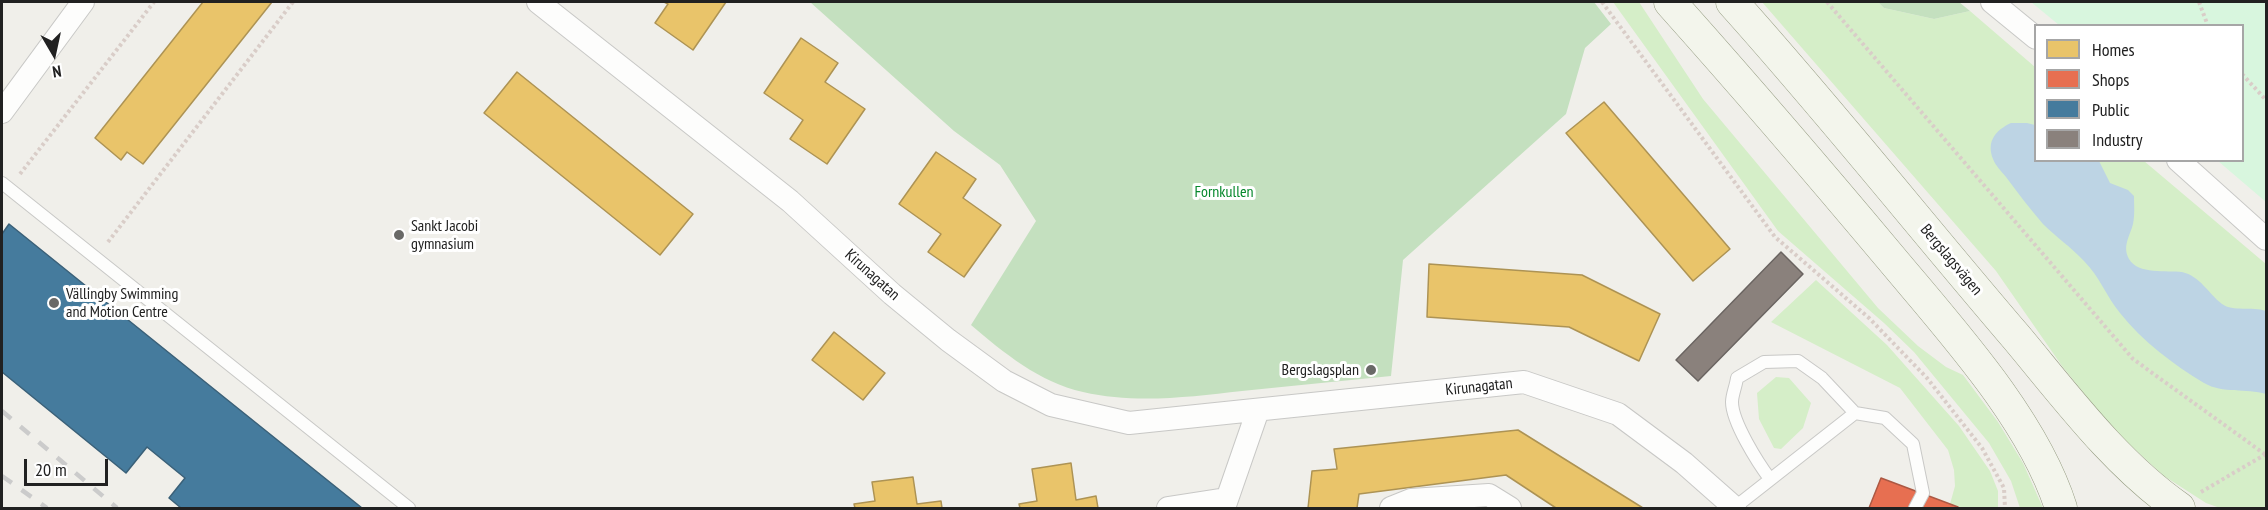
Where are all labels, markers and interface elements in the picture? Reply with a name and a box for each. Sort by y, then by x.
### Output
north arrow [24,24,84,84]
legend [2034,24,2244,162]
text: Homes [2092,38,2135,61]
text: N [51,61,63,82]
text: Shops [2092,68,2129,91]
text: Public [2092,98,2130,121]
text: Industry [2092,128,2142,151]
park label: Fornkullen [1194,182,1254,202]
place label: Sankt Jacobi gymnasium [411,216,478,254]
street label: Bergslagsvägen [1916,221,1986,299]
marker: Sankt Jacobi gymnasium [392,228,406,242]
street label: Kirunagatan [841,245,903,305]
place label: Vällingby Swimming and Motion Centre [66,284,178,322]
marker: Vällingby Swimming and Motion Centre [47,296,61,310]
place label: Bergslagsplan [1282,360,1359,380]
marker: Bergslagsplan [1364,363,1378,377]
street label: Kirunagatan [1445,374,1513,400]
scale bar [27,447,111,485]
text: 20 m [35,458,67,481]

